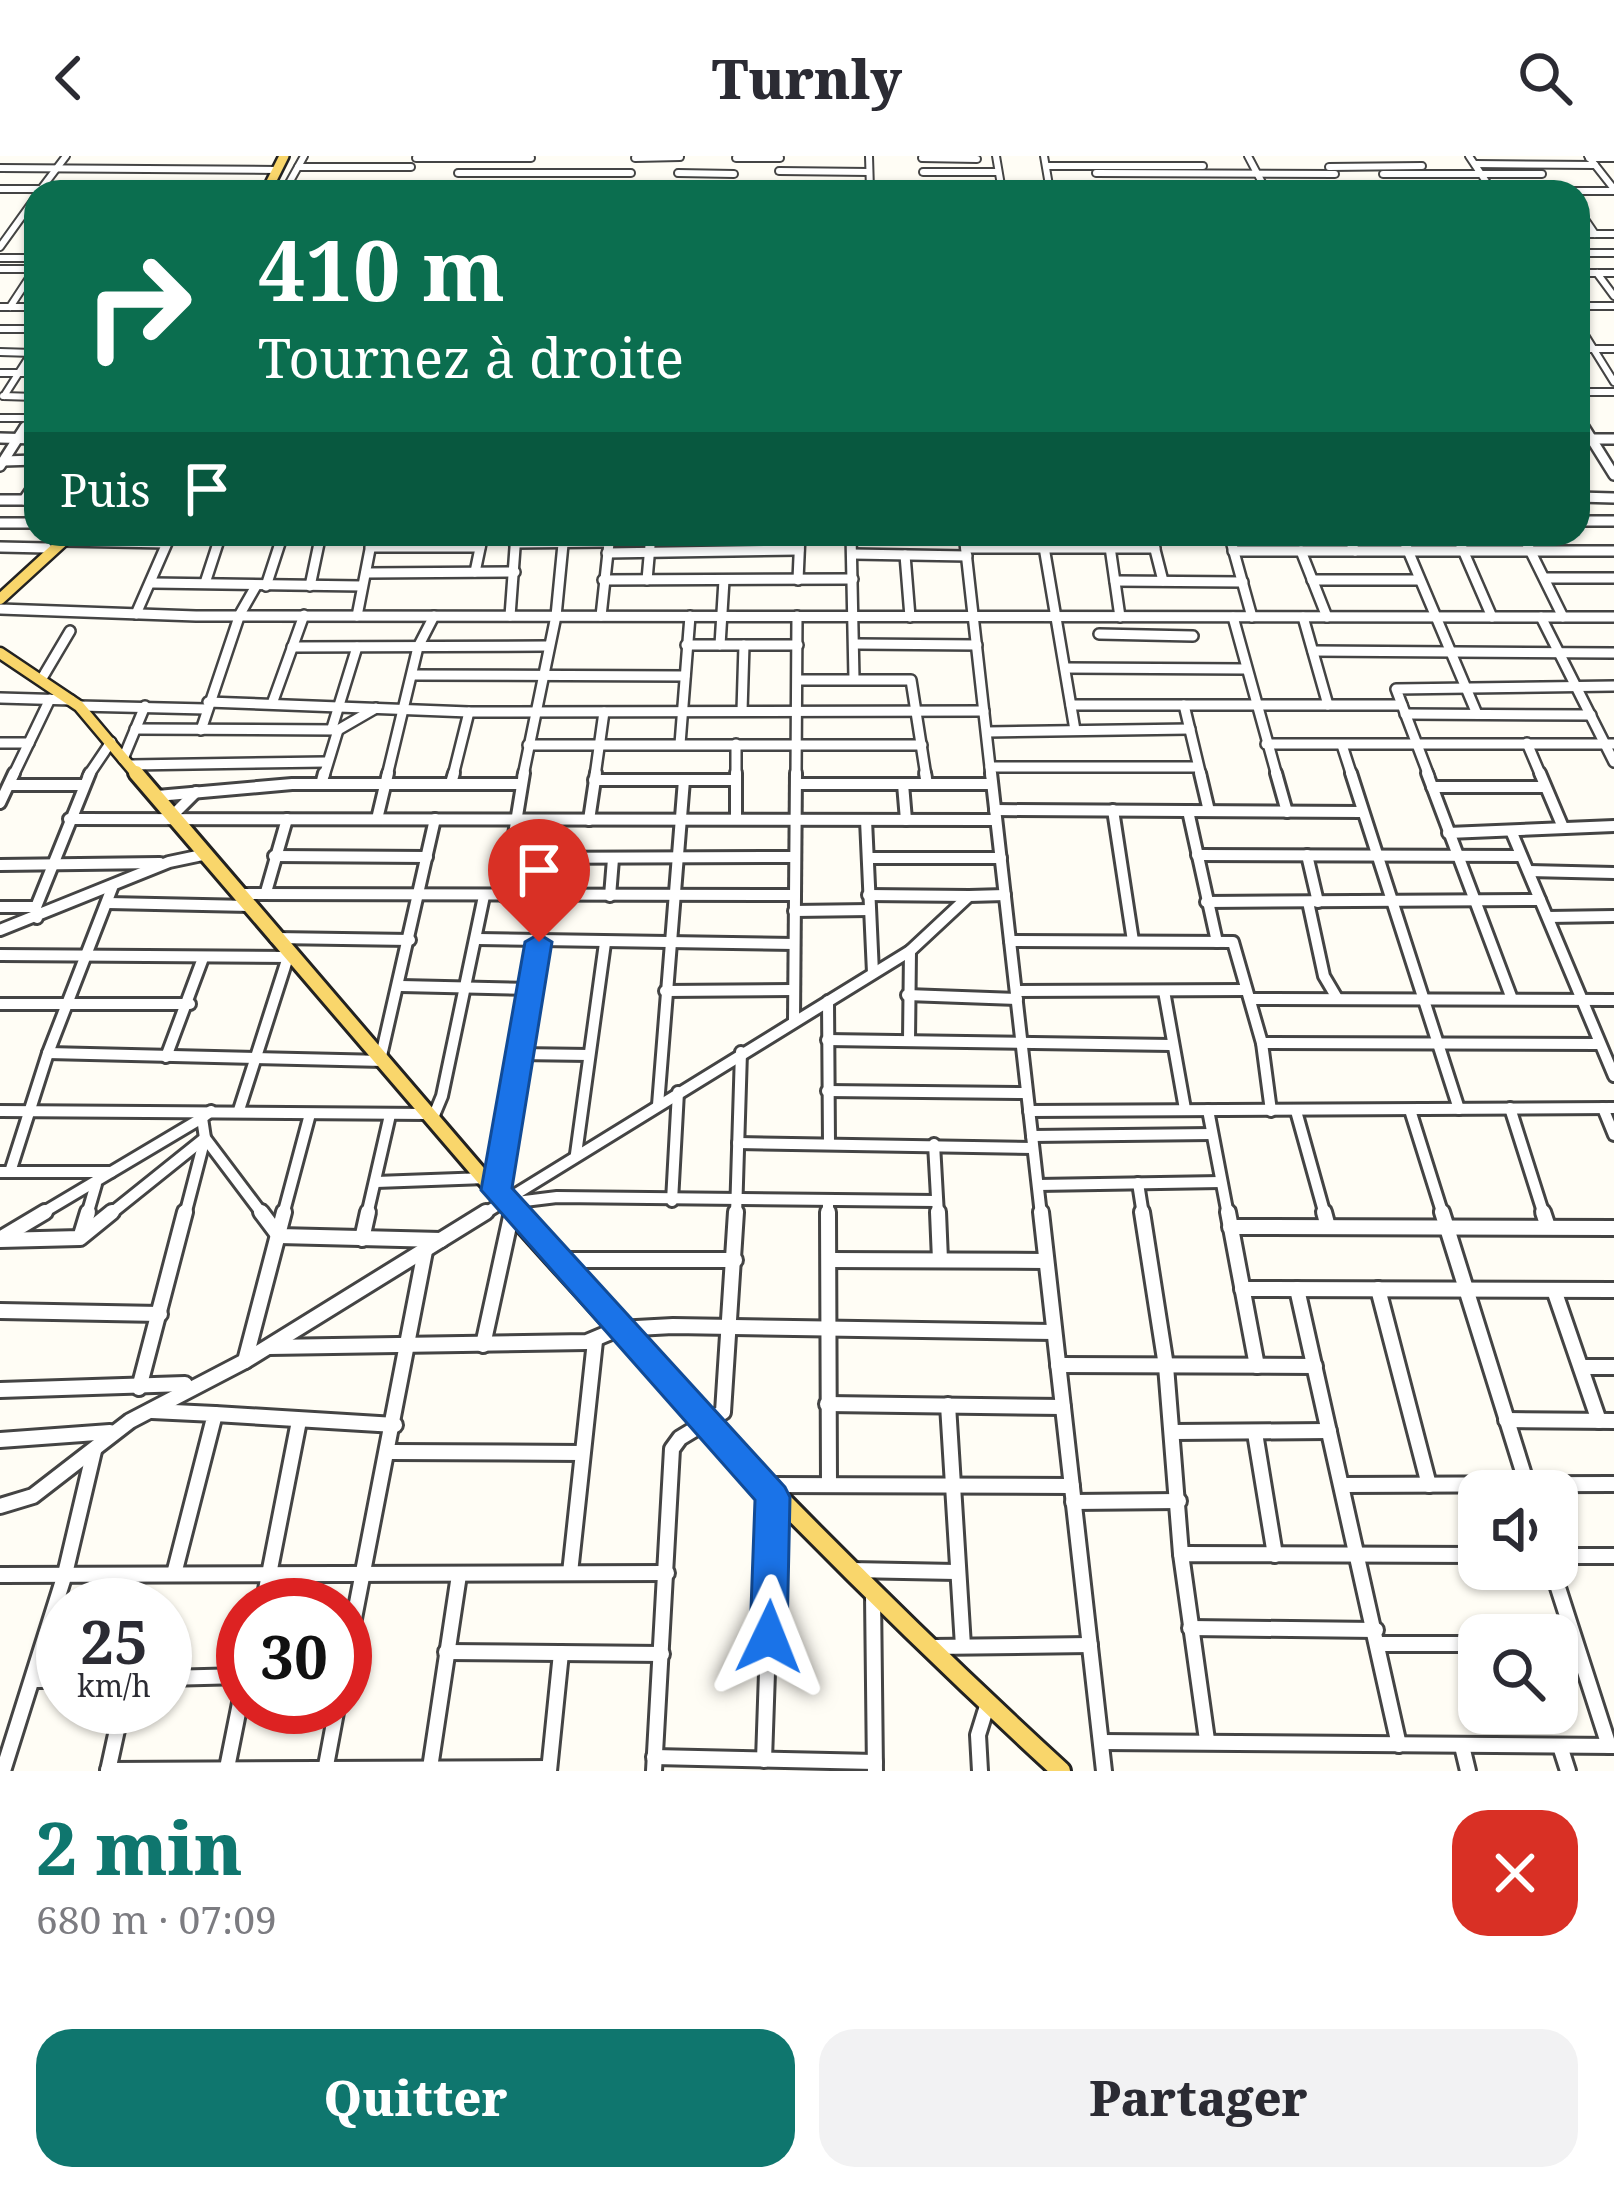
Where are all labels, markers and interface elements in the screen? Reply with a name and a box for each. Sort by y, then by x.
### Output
text: Turnly [712,41,902,115]
icon: back [36,45,102,111]
icon: search [1512,45,1578,111]
text: 410 m [258,211,505,326]
icon: right [60,228,216,384]
text: Tournez à droite [258,320,684,394]
icon: arrive [174,456,240,522]
text: Puis [60,459,150,520]
pin [488,819,590,942]
icon: arrive [506,837,572,903]
map controls [1458,1470,1578,1734]
button: sound [1458,1470,1578,1590]
position arrow [706,1574,832,1700]
speed limit sign: 30 [216,1578,372,1734]
text: 25 [80,1600,148,1682]
button: search [1458,1614,1578,1734]
text: km/h [77,1665,151,1706]
text: 2 min [36,1798,243,1896]
button: close [1452,1810,1578,1936]
text: 680 m · 07:09 [36,1892,277,1945]
button: Quitter [36,2029,795,2167]
button: Partager [819,2029,1578,2167]

